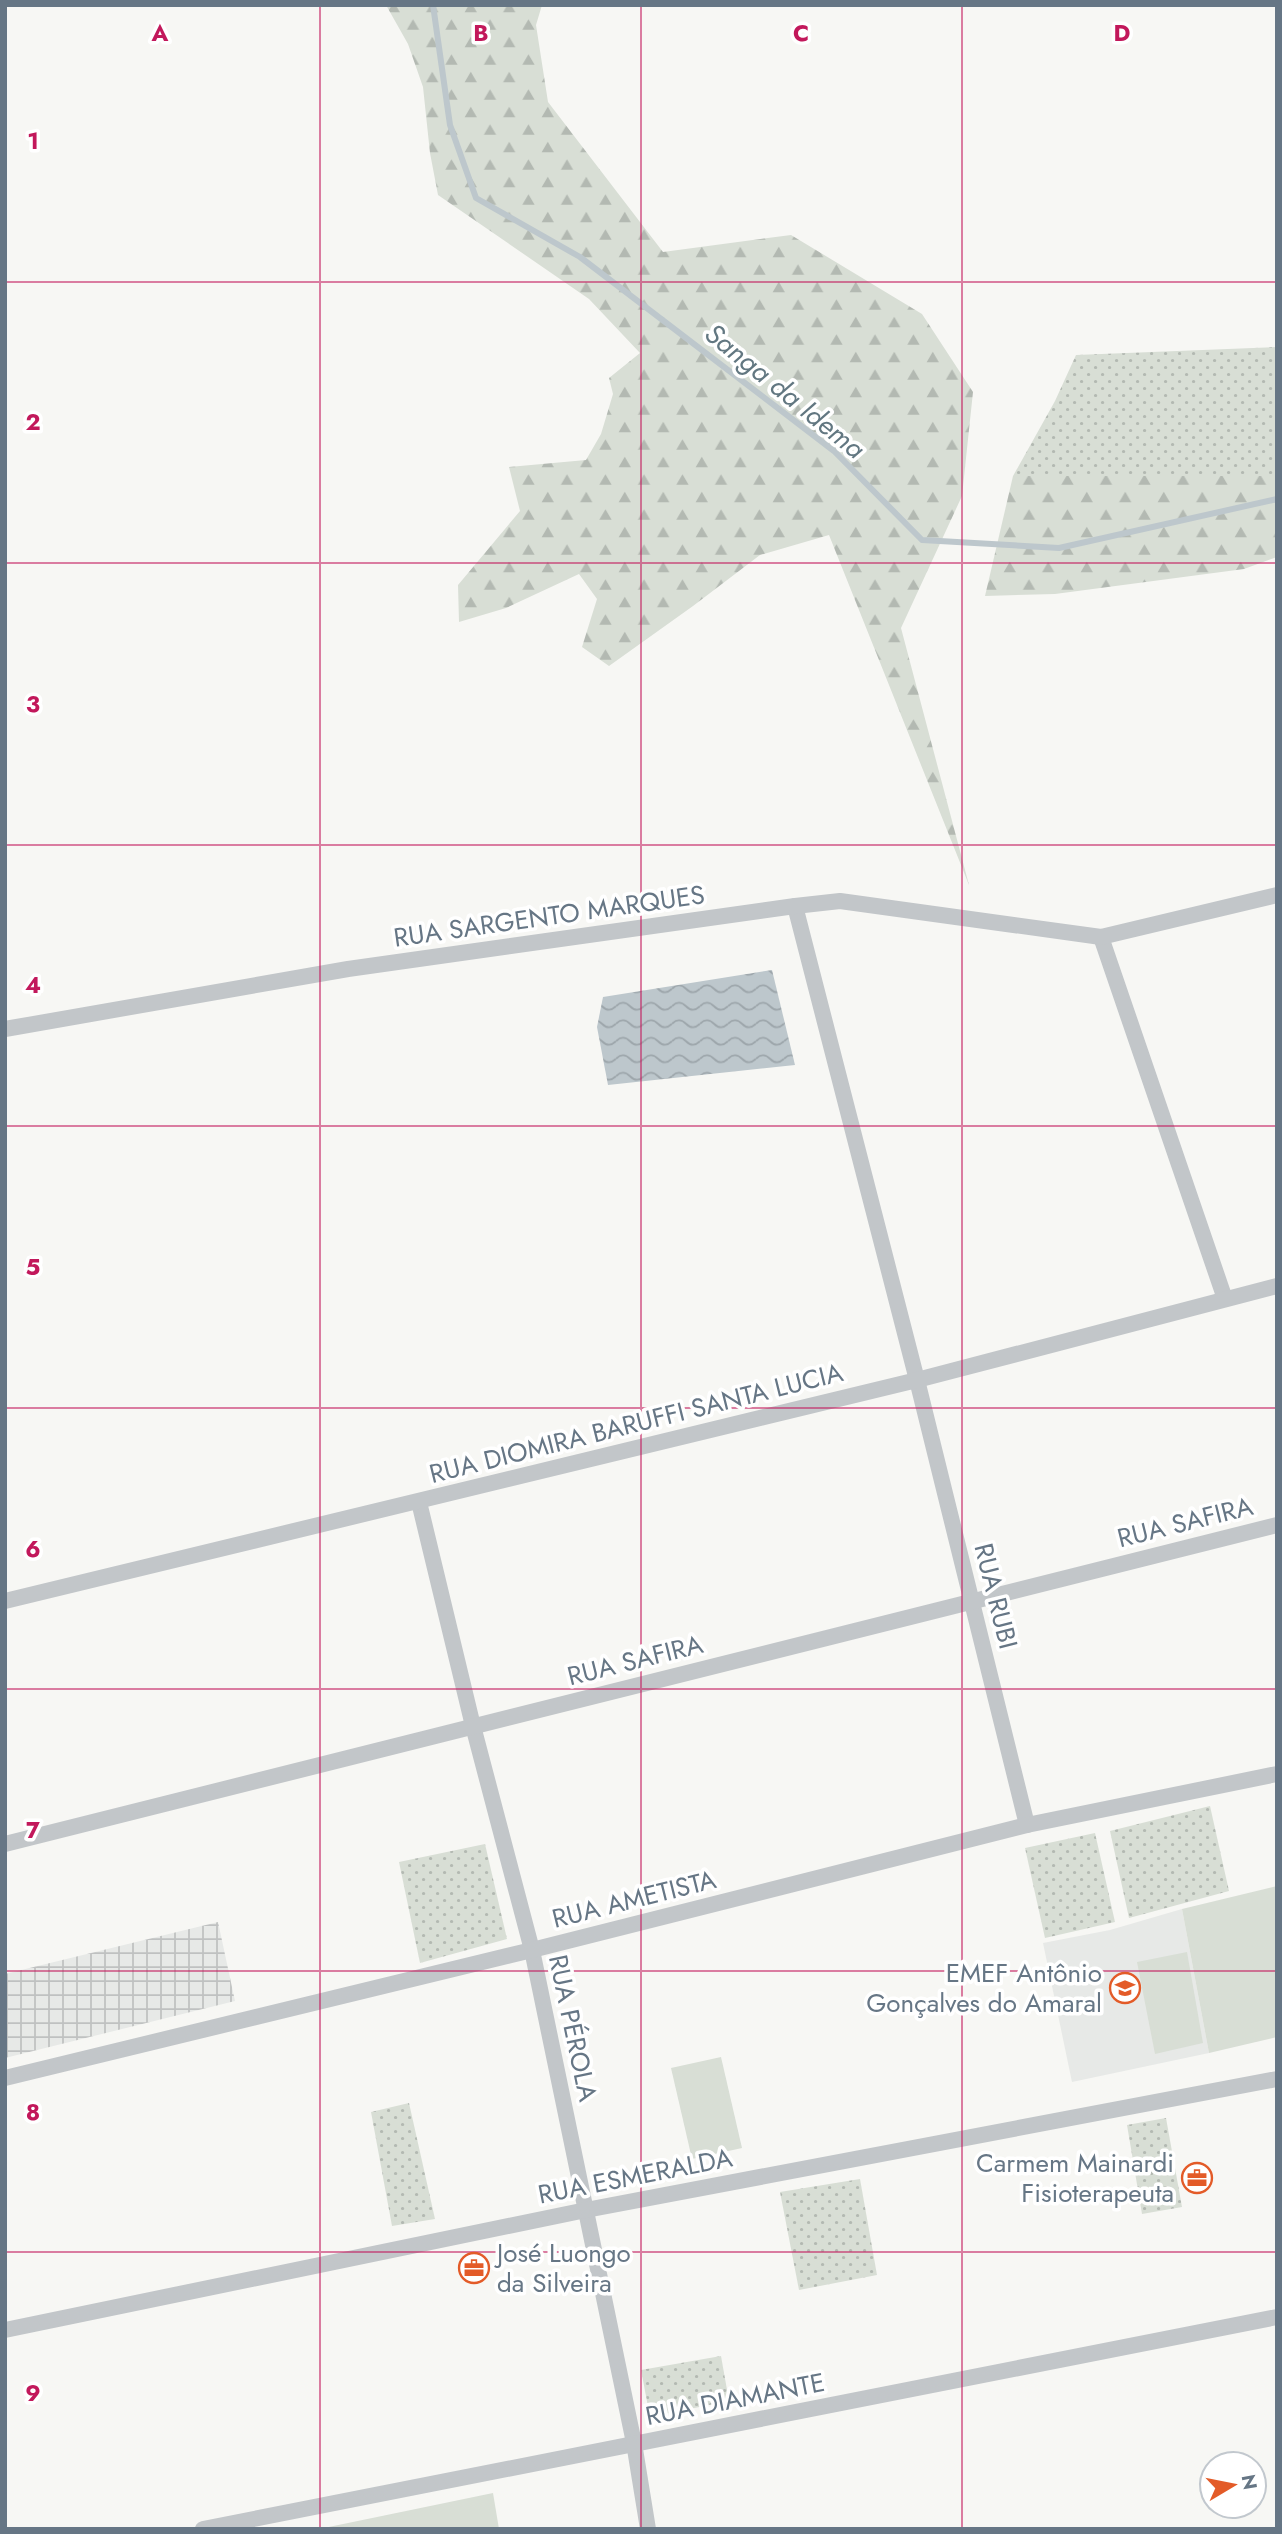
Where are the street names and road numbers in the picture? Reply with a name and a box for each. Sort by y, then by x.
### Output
street label: RUA SARGENTO MARQUES [391,875,707,957]
street label: RUA DIOMIRA BARUFFI SANTA LUCIA [425,1353,848,1493]
street label: RUA SAFIRA [1113,1487,1258,1557]
street label: RUA RUBI [965,1539,1027,1653]
street label: RUA SAFIRA [563,1625,708,1695]
street label: RUA AMETISTA [548,1860,721,1938]
street label: RUA PÉROLA [539,1951,607,2106]
street label: RUA ESMERALDA [535,2138,736,2213]
street label: RUA DIAMANTE [642,2363,828,2435]

